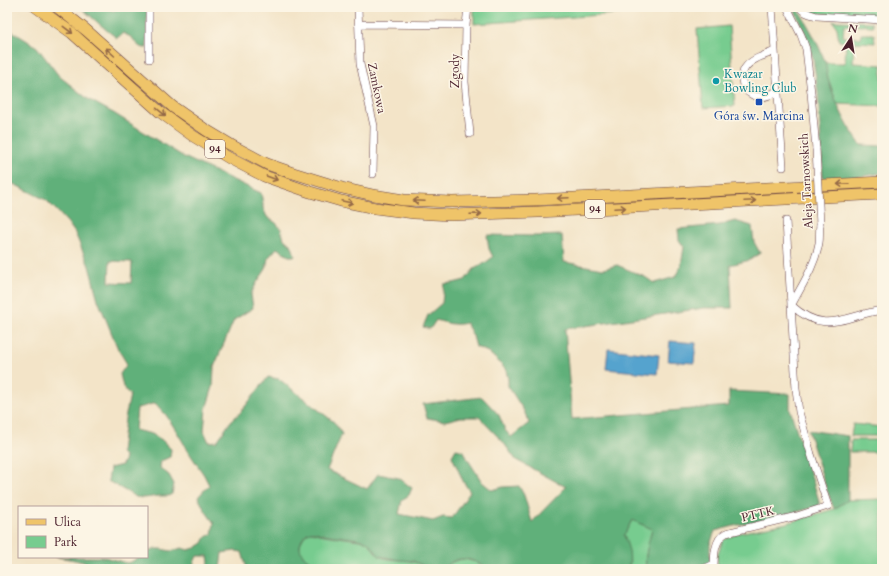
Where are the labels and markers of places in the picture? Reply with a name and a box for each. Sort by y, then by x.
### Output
place label: Kwazar Bowling Club [724,66,797,96]
marker: Kwazar Bowling Club [711,76,721,86]
marker: Góra św. Marcina [754,97,764,107]
place label: Góra św. Marcina [714,108,805,124]

